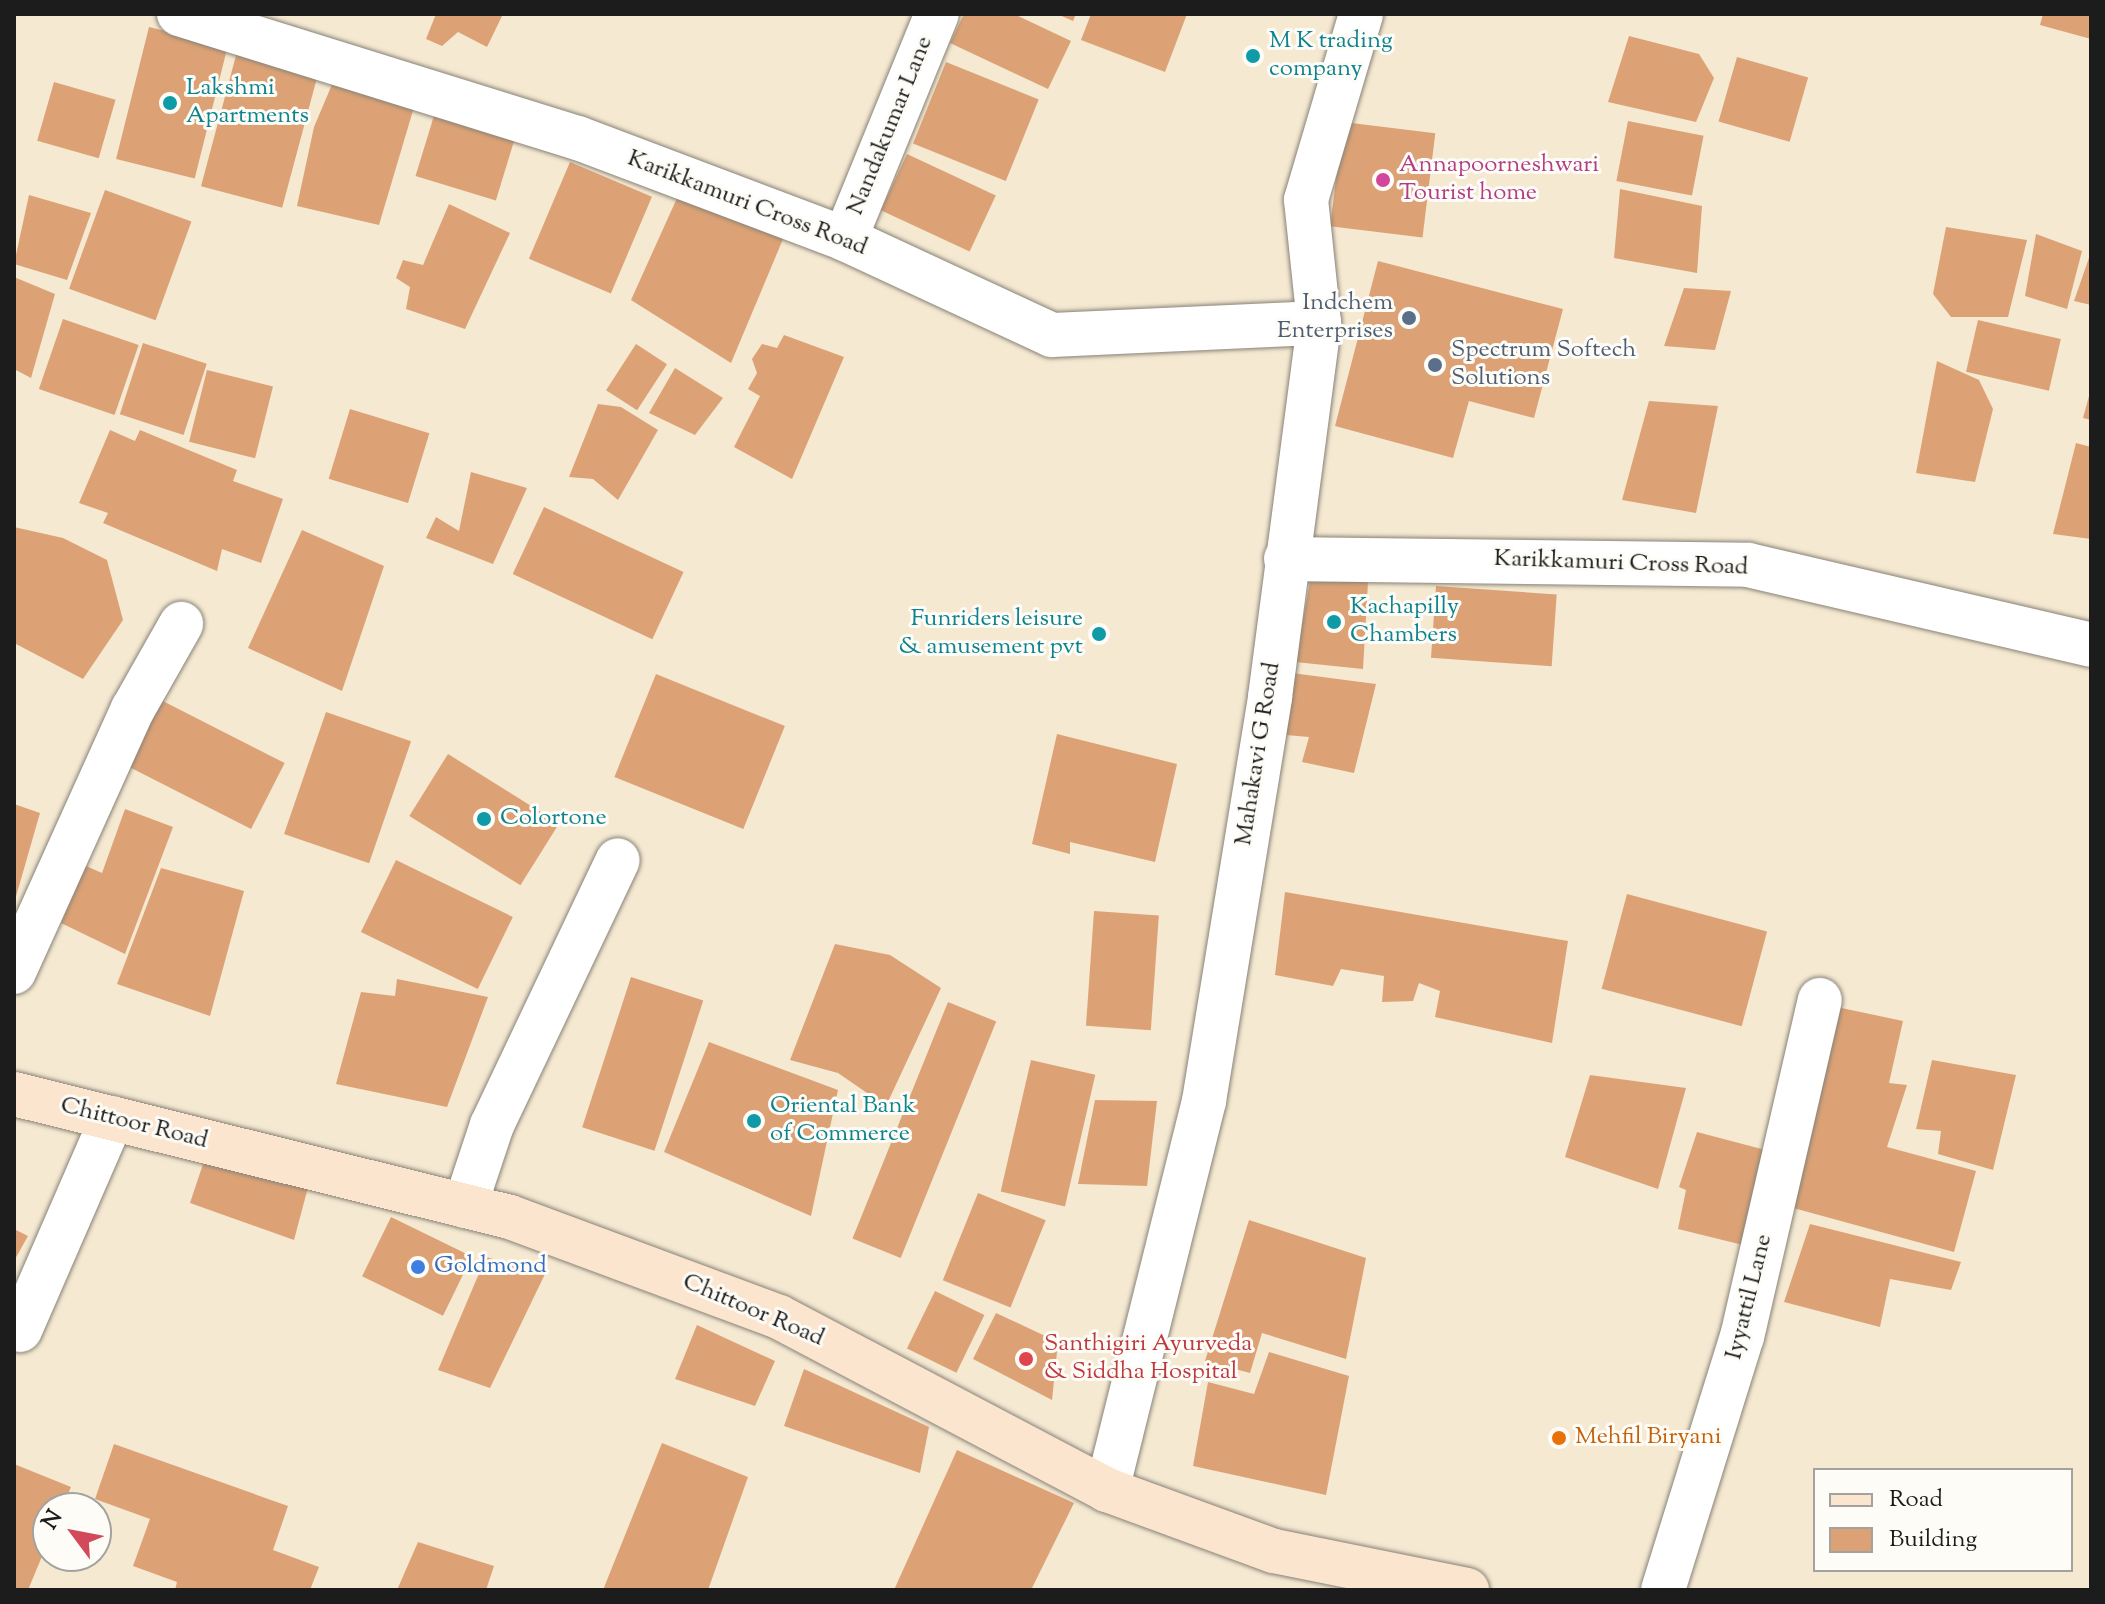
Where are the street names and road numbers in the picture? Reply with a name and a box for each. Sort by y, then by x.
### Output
street label: Nandakumar Lane [842,32,940,220]
street label: Karikkamuri Cross Road [623,145,871,263]
street label: Karikkamuri Cross Road [1493,545,1749,583]
street label: Mahakavi G Road [1230,660,1288,848]
street label: Chittoor Road [57,1092,211,1156]
street label: Iyyattil Lane [1721,1231,1779,1363]
street label: Chittoor Road [678,1268,828,1354]

